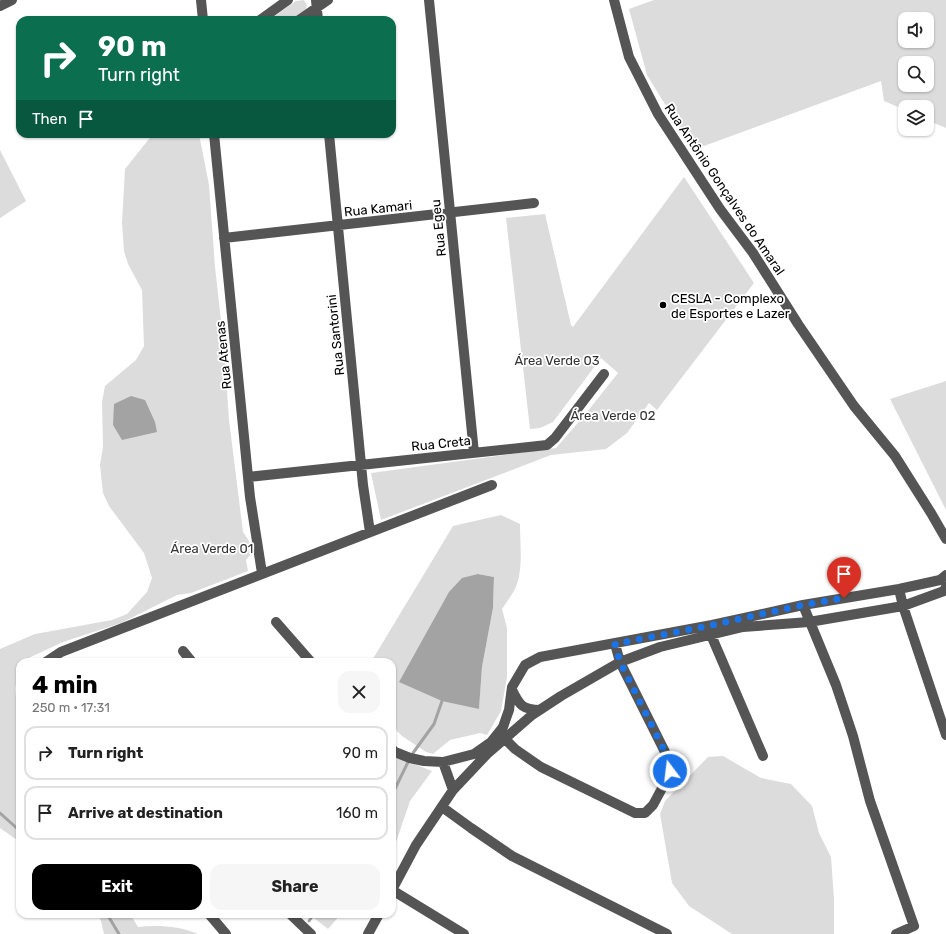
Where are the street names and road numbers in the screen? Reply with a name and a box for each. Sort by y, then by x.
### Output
street label: Rua Antônio Gonçalves do Amaral [661,101,788,278]
street label: Rua Kamari [343,197,413,220]
street label: Rua Egeu [428,199,450,257]
street label: Rua Santorini [324,294,347,376]
street label: Rua Atenas [212,320,235,390]
street label: Rua Creta [411,433,472,454]

